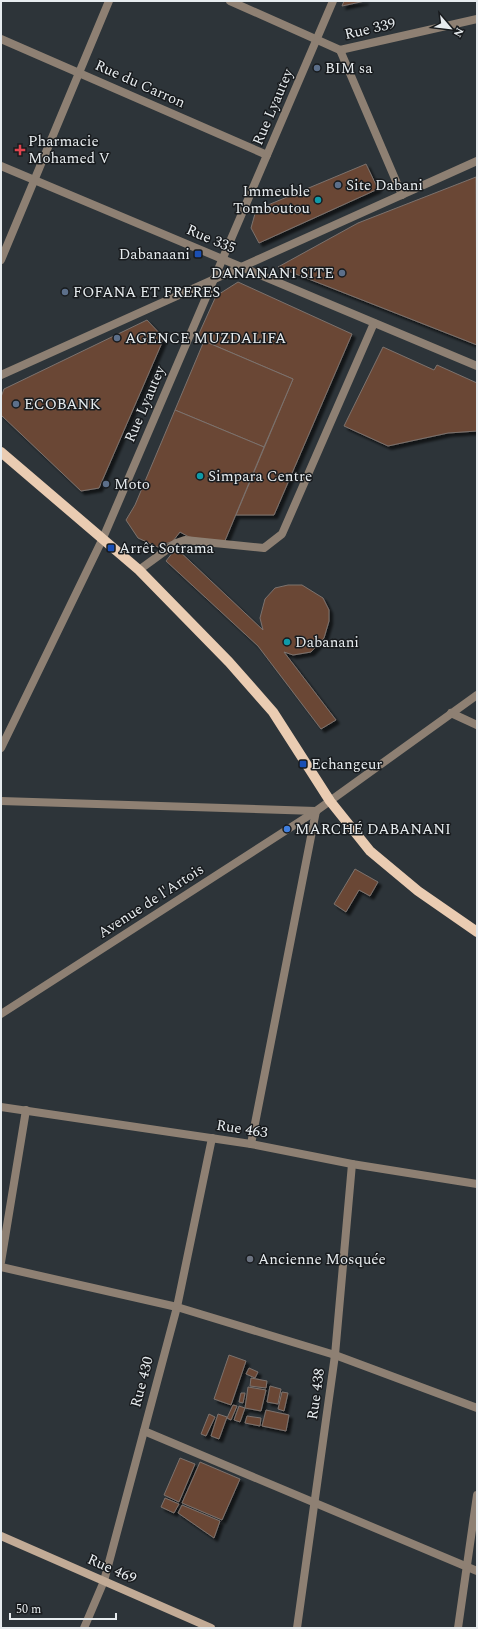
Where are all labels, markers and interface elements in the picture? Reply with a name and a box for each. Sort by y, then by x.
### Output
north arrow [430,8,470,48]
street label: Rue 339 [342,12,398,46]
text: N [449,25,468,40]
street label: Rue du Carron [91,54,189,114]
place label: BIM sa [325,57,373,80]
marker: BIM sa [312,63,322,73]
street label: Rue Lyautey [247,64,300,149]
place label: Pharmacie Mohamed V [28,130,110,170]
marker: Pharmacie Mohamed V [15,145,25,155]
place label: Site Dabani [346,174,423,197]
place label: Immeuble Tomboutou [233,180,310,220]
marker: Site Dabani [333,180,343,190]
marker: Immeuble Tomboutou [313,195,323,205]
street label: Rue 335 [183,218,239,260]
place label: Dabanaani [119,243,190,266]
marker: Dabanaani [193,249,203,259]
place label: DANANANI SITE [211,262,334,285]
marker: DANANANI SITE [337,268,347,278]
place label: FOFANA ET FRERES [73,281,220,304]
marker: FOFANA ET FRERES [60,287,70,297]
place label: AGENCE MUZDALIFA [125,327,286,350]
marker: AGENCE MUZDALIFA [112,333,122,343]
street label: Rue Lyautey [119,361,172,446]
place label: ECOBANK [24,393,100,416]
marker: ECOBANK [11,399,21,409]
place label: Simpara Centre [208,465,312,488]
marker: Simpara Centre [195,471,205,481]
place label: Moto [114,473,150,496]
marker: Moto [101,479,111,489]
place label: Arrêt Sotrama [119,537,215,560]
marker: Arrêt Sotrama [106,543,116,553]
place label: Dabanani [295,631,359,654]
marker: Dabanani [282,637,292,647]
place label: Echangeur [311,753,382,776]
marker: Echangeur [298,759,308,769]
place label: MARCHÉ DABANANI [295,818,451,841]
marker: MARCHÉ DABANANI [282,824,292,834]
street label: Avenue de l'Artois [93,858,209,944]
street label: Rue 463 [215,1114,270,1144]
place label: Ancienne Mosquée [258,1248,386,1271]
marker: Ancienne Mosquée [245,1254,255,1264]
street label: Rue 430 [124,1354,160,1410]
street label: Rue 438 [301,1367,331,1421]
street label: Rue 469 [84,1548,140,1590]
scale bar [10,1595,116,1621]
text: 50 m [16,1600,41,1619]

